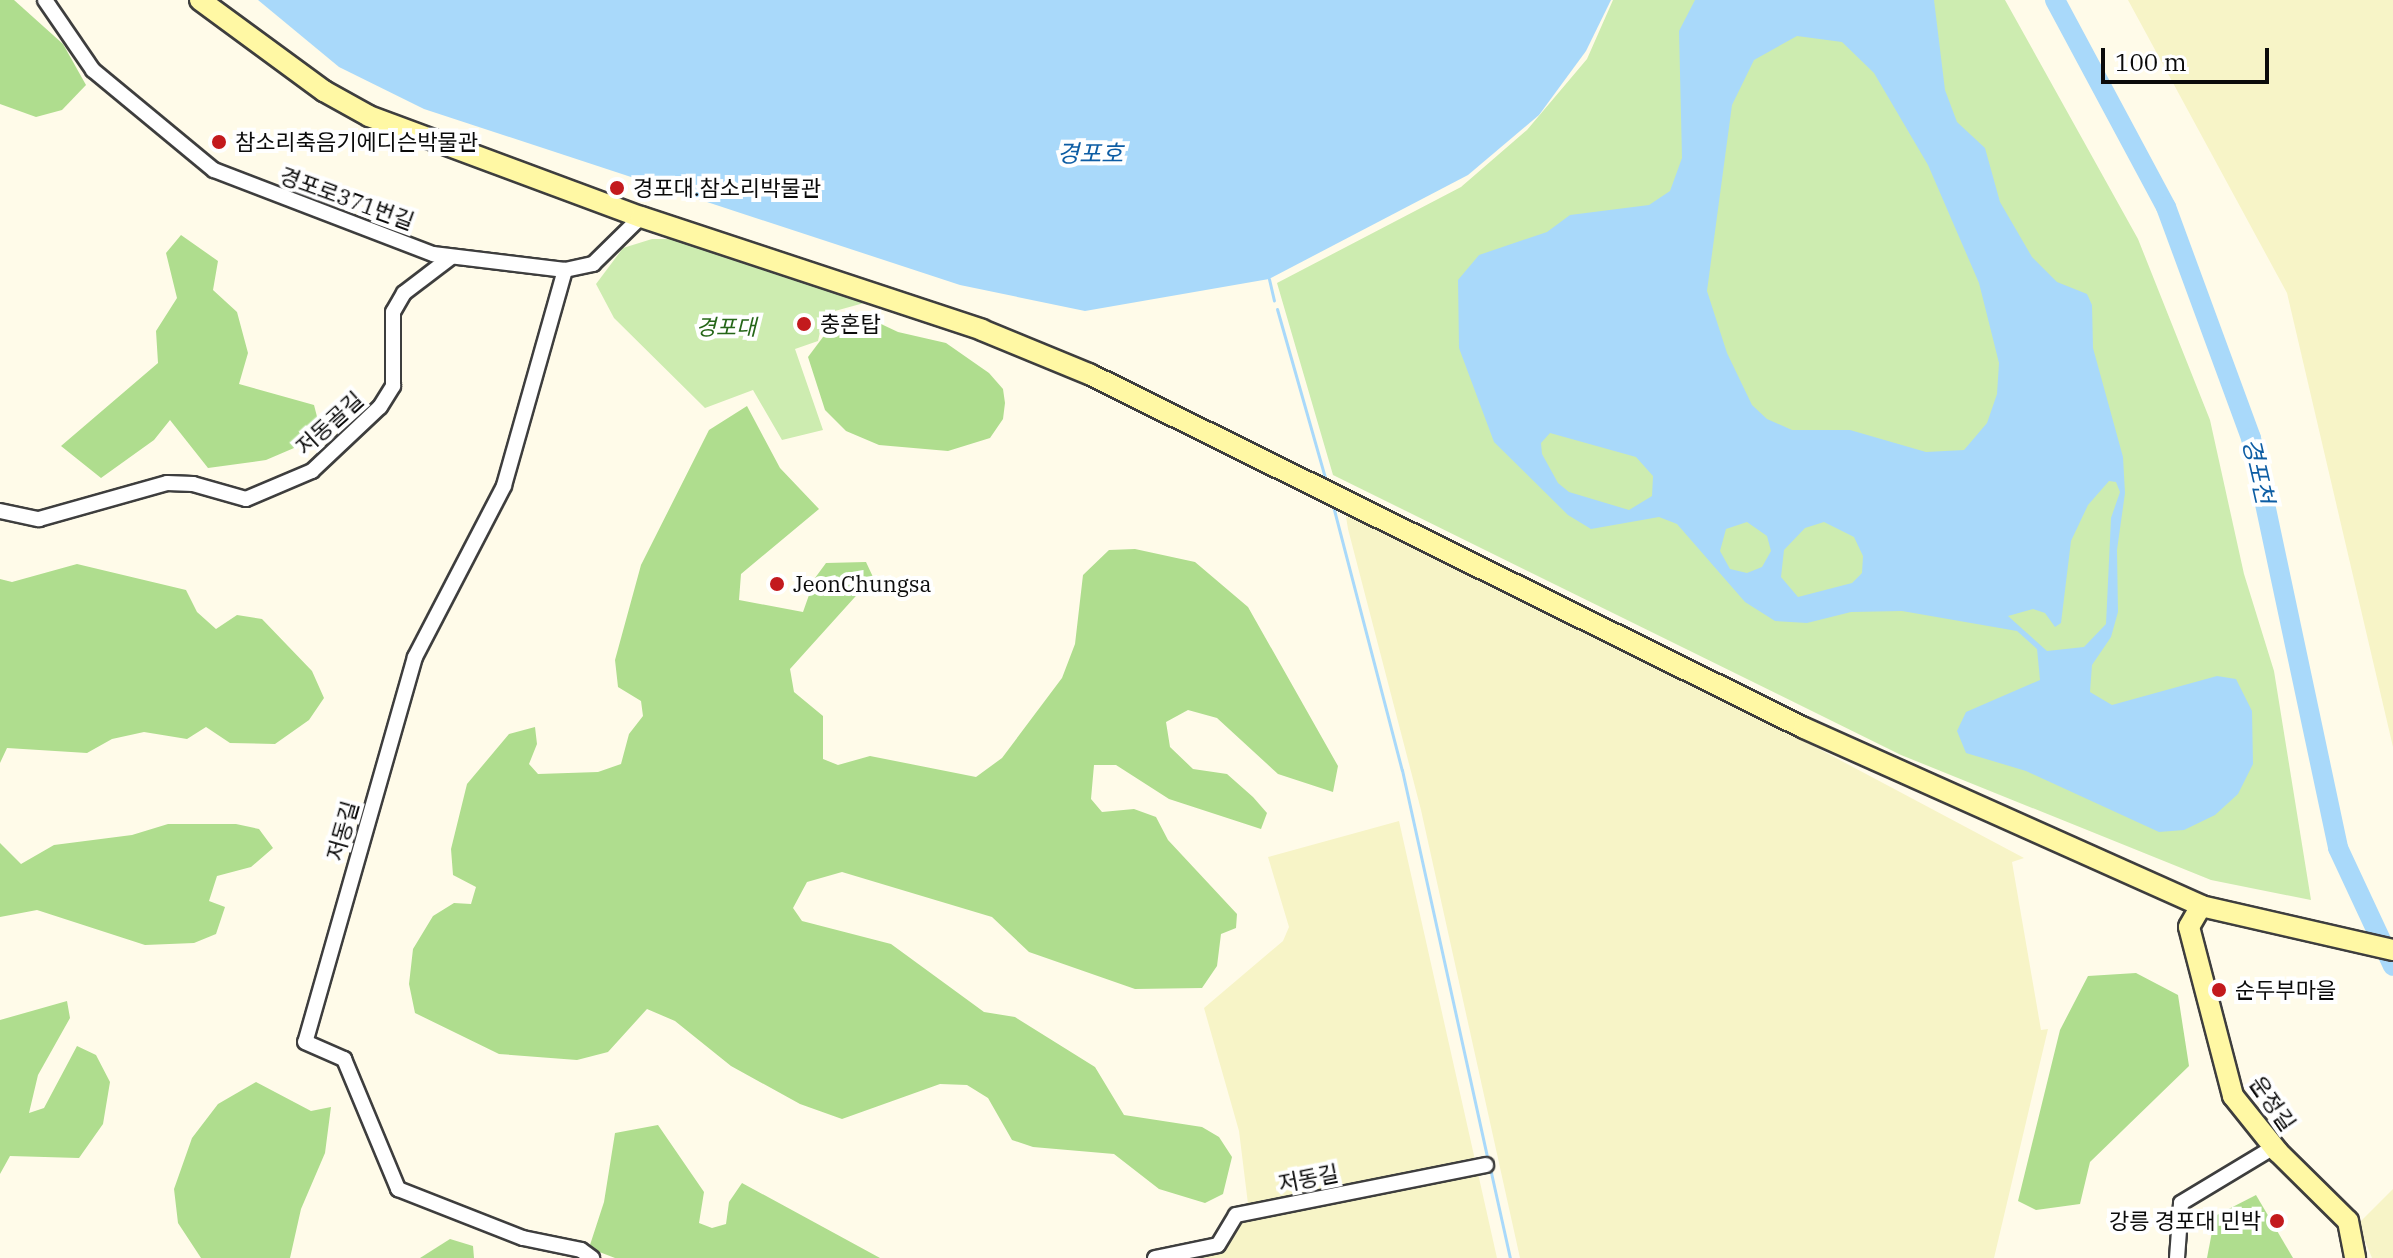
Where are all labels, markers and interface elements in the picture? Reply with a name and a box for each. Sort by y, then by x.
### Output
scale bar [2105,32,2273,82]
text: 100 m [2115,46,2187,78]
place label: 참소리축음기에디슨박물관 [235,129,478,155]
marker: 참소리축음기에디슨박물관 [210,133,228,151]
water label: 경포호 [1057,140,1123,168]
street label: 경포로371번길 [276,162,418,234]
place label: 경포대.참소리박물관 [633,175,821,201]
marker: 경포대.참소리박물관 [608,179,626,197]
place label: 충혼탑 [820,311,881,337]
park label: 경포대 [696,314,756,340]
marker: 충혼탑 [795,315,813,333]
street label: 저동골길 [290,386,368,460]
water label: 경포천 [2237,435,2279,507]
place label: JeonChungsa [793,571,931,597]
marker: JeonChungsa [768,575,786,593]
street label: 저동길 [321,798,363,864]
place label: 순두부마을 [2235,977,2336,1003]
marker: 순두부마을 [2210,981,2228,999]
street label: 운정길 [2245,1071,2301,1135]
street label: 저동길 [1276,1159,1340,1197]
place label: 강릉 경포대 민박 [2109,1208,2261,1234]
marker: 강릉 경포대 민박 [2268,1212,2286,1230]

